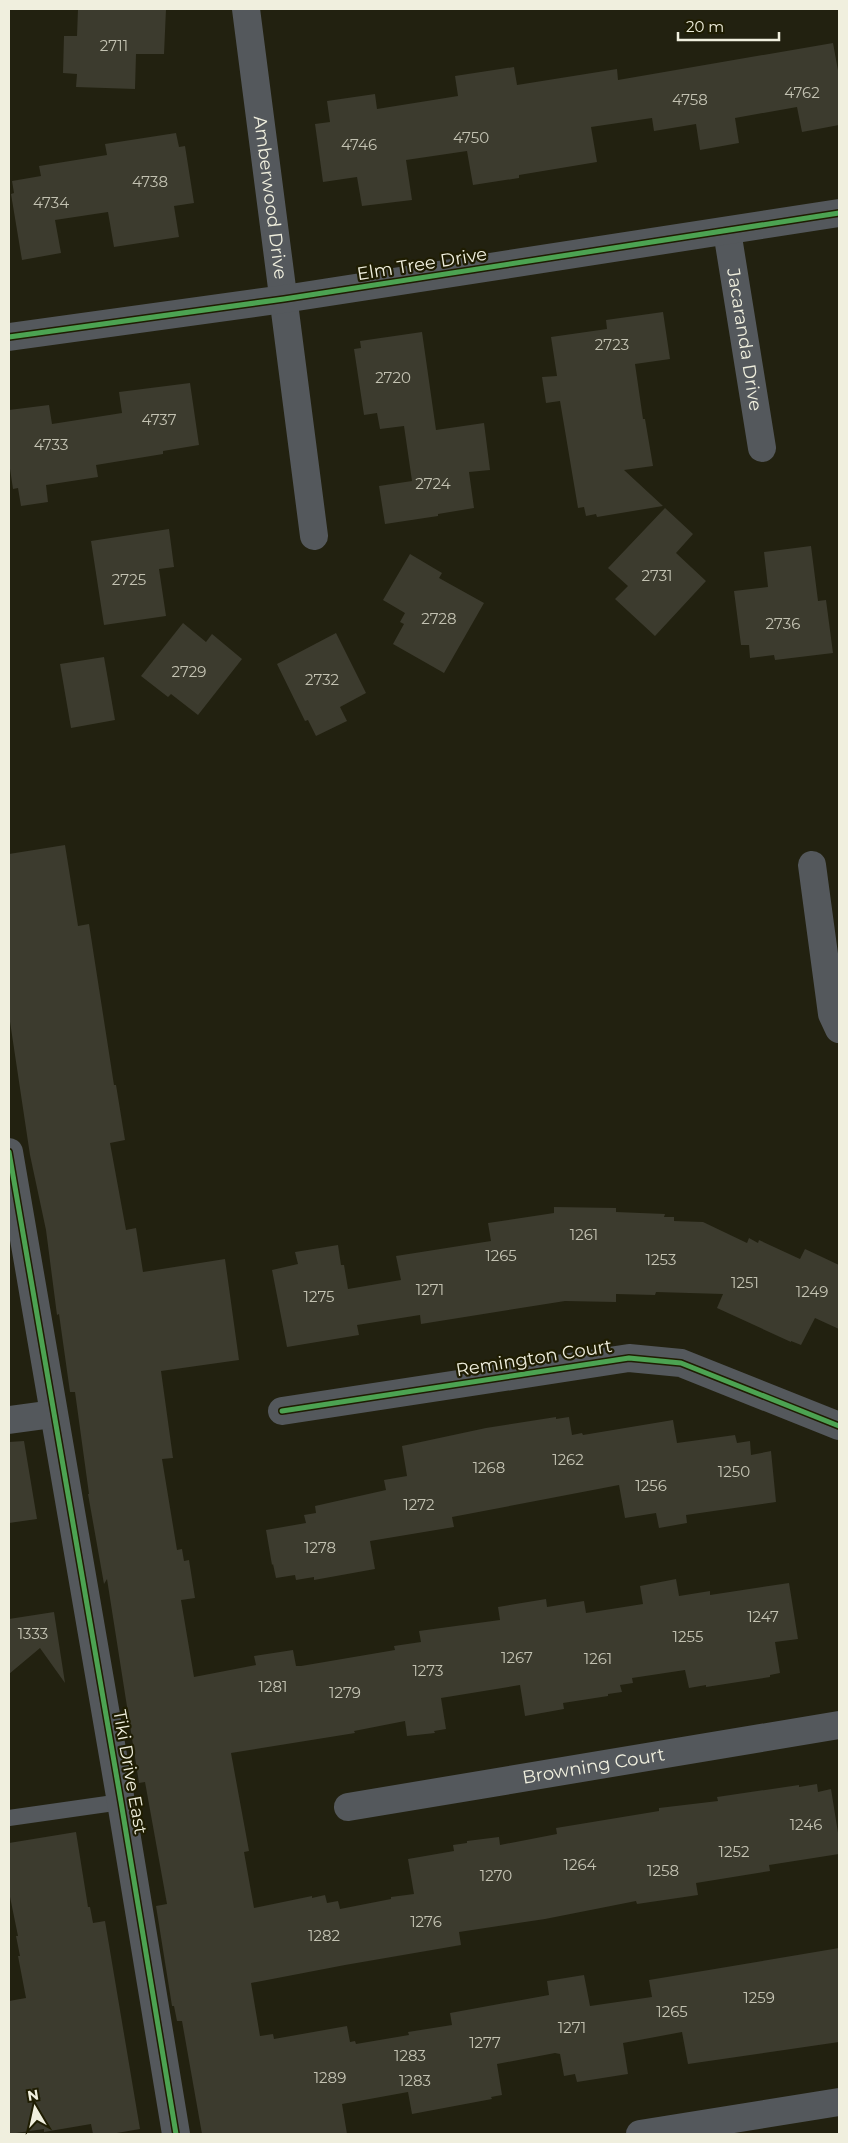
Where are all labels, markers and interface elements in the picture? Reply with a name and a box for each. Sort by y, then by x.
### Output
scale bar [678,10,779,42]
text: 20 m [686,17,724,36]
house number: 2711 [100,36,128,55]
house number: 4762 [784,83,820,102]
house number: 4758 [672,90,708,109]
street label: Amberwood Drive [249,114,292,281]
house number: 4750 [453,128,489,147]
house number: 4746 [341,135,377,154]
house number: 4738 [132,172,168,191]
house number: 4734 [33,193,69,212]
street label: Elm Tree Drive [355,243,489,285]
street label: Jacaranda Drive [722,266,767,413]
house number: 2723 [595,335,629,354]
house number: 2720 [375,368,411,387]
house number: 4737 [142,410,177,429]
house number: 4733 [34,435,68,454]
house number: 2724 [415,474,451,493]
house number: 2731 [641,566,673,585]
house number: 2725 [112,570,146,589]
house number: 2728 [421,609,457,628]
house number: 2736 [766,614,800,633]
house number: 2729 [172,662,206,681]
house number: 2732 [305,670,339,689]
house number: 1261 [570,1225,598,1244]
house number: 1265 [485,1246,517,1265]
house number: 1253 [646,1250,676,1269]
house number: 1251 [731,1273,759,1292]
house number: 1271 [416,1280,444,1299]
house number: 1249 [796,1282,828,1301]
house number: 1275 [304,1287,334,1306]
street label: Remington Court [454,1335,614,1381]
house number: 1262 [552,1450,584,1469]
house number: 1268 [473,1458,505,1477]
house number: 1250 [718,1462,750,1481]
house number: 1256 [635,1476,667,1495]
house number: 1272 [403,1495,435,1514]
house number: 1278 [304,1538,336,1557]
house number: 1247 [747,1607,779,1626]
house number: 1333 [18,1624,48,1643]
house number: 1255 [673,1627,703,1646]
house number: 1267 [501,1648,533,1667]
house number: 1261 [584,1649,612,1668]
house number: 1273 [412,1661,444,1680]
house number: 1281 [259,1677,287,1696]
house number: 1279 [329,1683,361,1702]
street label: Tiki Drive East [108,1708,152,1836]
street label: Browning Court [521,1743,667,1789]
house number: 1246 [790,1815,822,1834]
house number: 1252 [719,1842,749,1861]
house number: 1264 [564,1855,597,1874]
house number: 1258 [647,1861,679,1880]
house number: 1270 [480,1866,512,1885]
house number: 1276 [410,1912,442,1931]
house number: 1282 [308,1926,340,1945]
house number: 1259 [743,1988,775,2007]
house number: 1265 [656,2002,688,2021]
house number: 1271 [558,2018,586,2037]
house number: 1277 [469,2033,501,2052]
house number: 1283 [394,2046,426,2065]
house number: 1289 [314,2068,346,2087]
house number: 1283 [399,2071,431,2090]
north arrow [10,2083,60,2133]
text: N [26,2085,40,2105]

